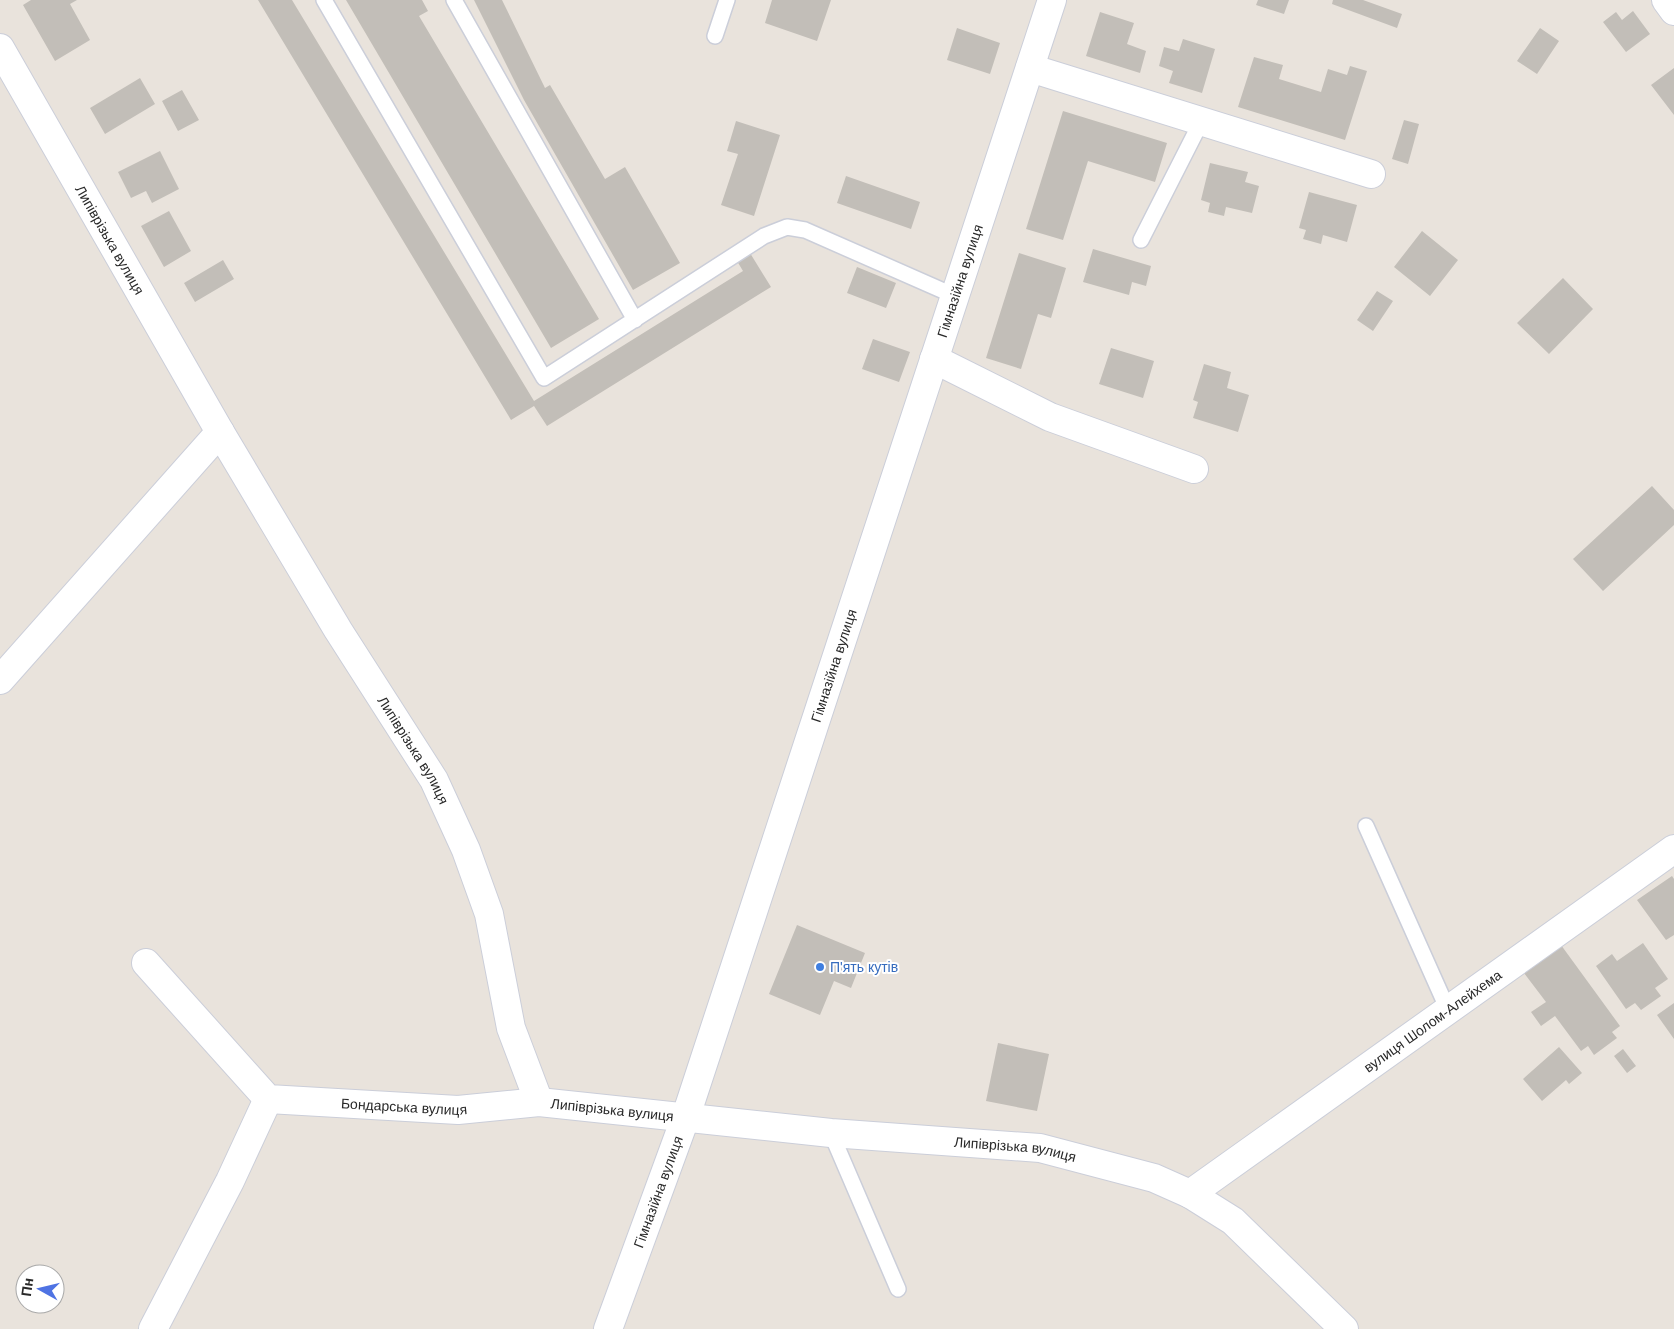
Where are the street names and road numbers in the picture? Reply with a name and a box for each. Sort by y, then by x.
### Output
street label: Липіврізька вулиця [72,182,147,297]
street label: Гімназійна вулиця [934,222,986,339]
street label: Гімназійна вулиця [808,607,860,724]
street label: Липіврізька вулиця [375,693,452,807]
street label: вулиця Шолом-Алейхема [1361,966,1505,1076]
street label: Бондарська вулиця [341,1095,468,1118]
street label: Липіврізька вулиця [550,1095,674,1124]
street label: Гімназійна вулиця [630,1134,686,1250]
street label: Липіврізька вулиця [953,1134,1078,1165]

